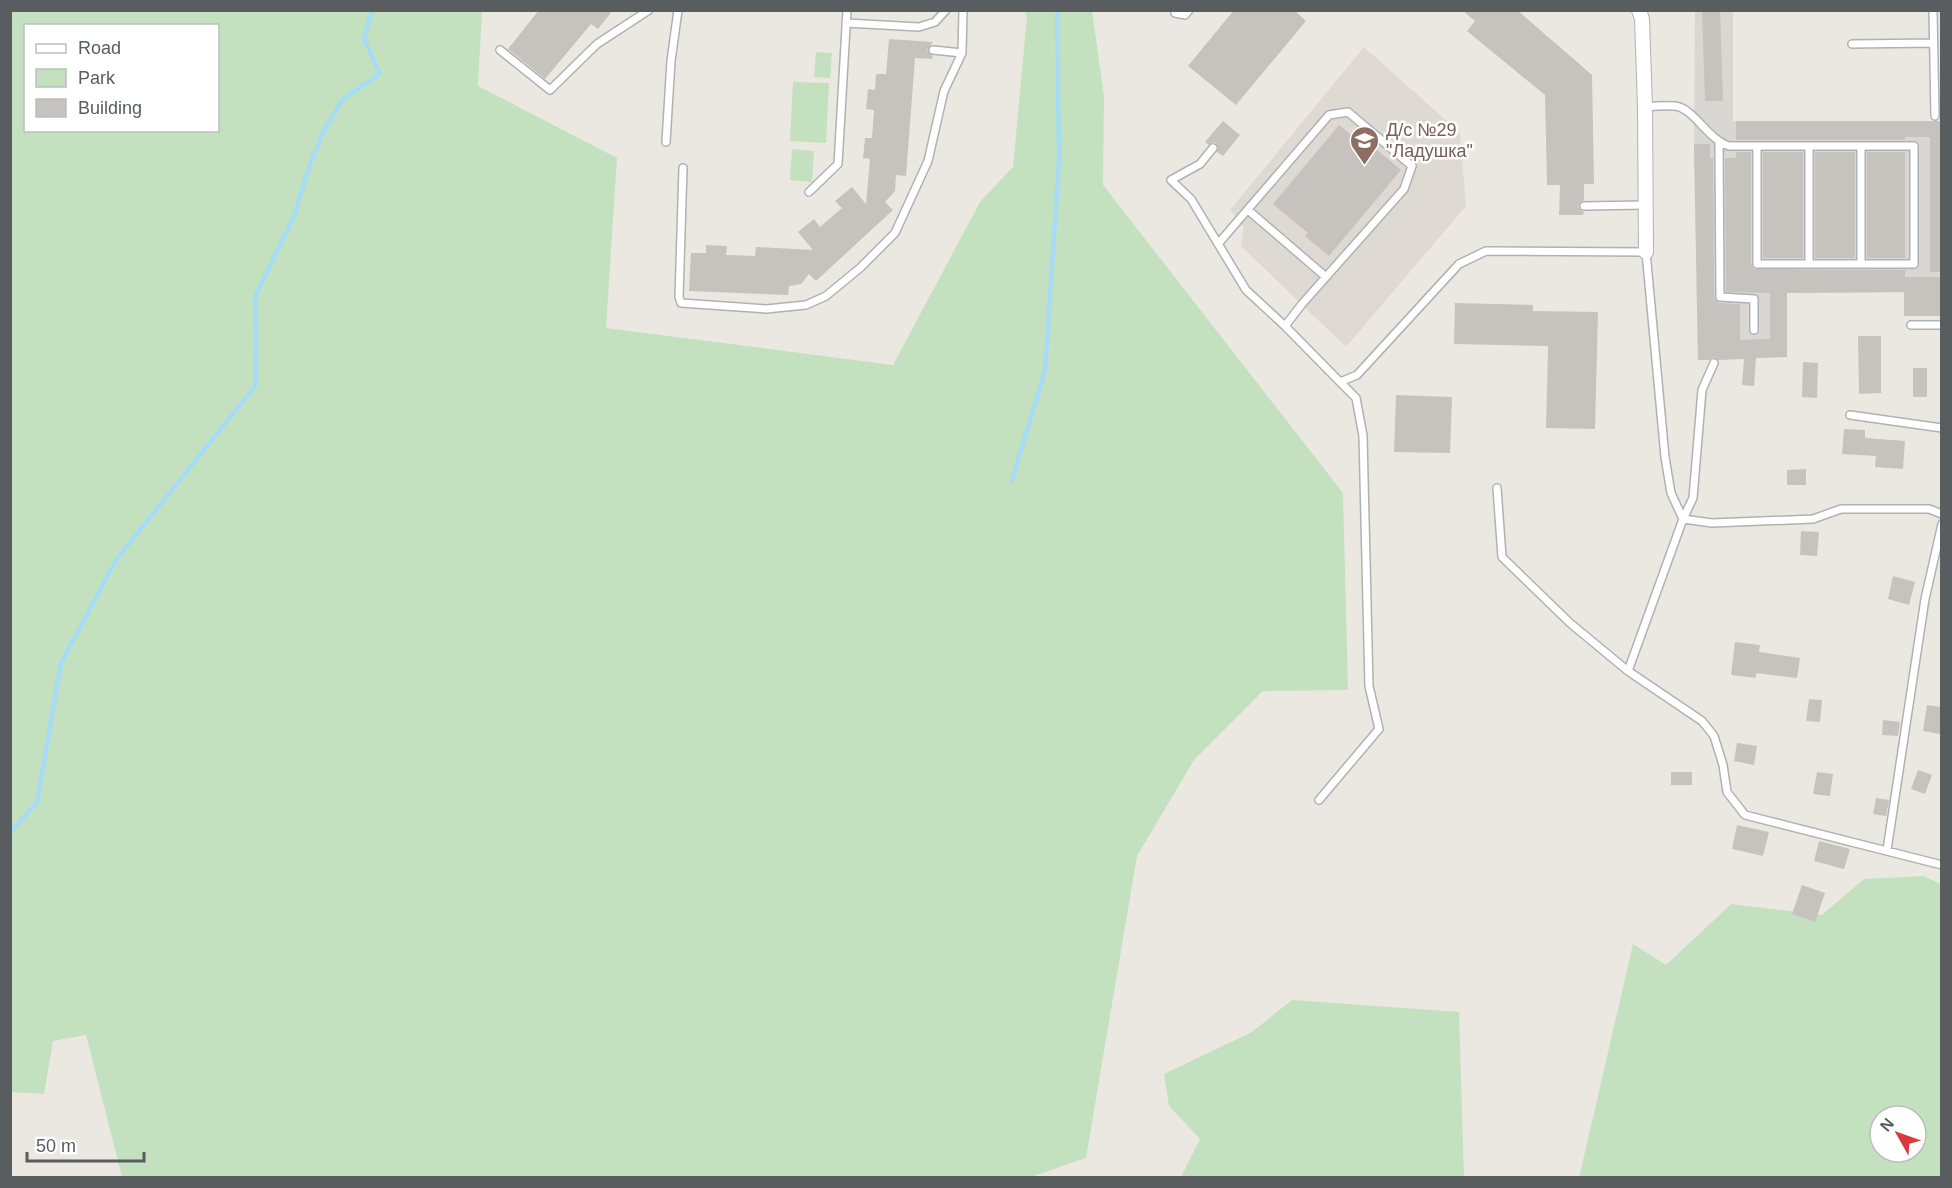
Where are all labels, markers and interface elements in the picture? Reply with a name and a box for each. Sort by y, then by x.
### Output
legend [24,24,219,132]
text: Road [78,38,121,58]
text: Park [78,68,116,88]
text: Building [78,98,142,118]
place label: Д/с №29 "Ладушка" [1386,120,1473,161]
school or university icon: Д/с №29 "Ладушка" [1349,124,1381,166]
north arrow [1868,1104,1928,1164]
text: N [1877,1115,1897,1135]
scale bar [27,1125,144,1163]
text: 50 m [36,1136,76,1156]

